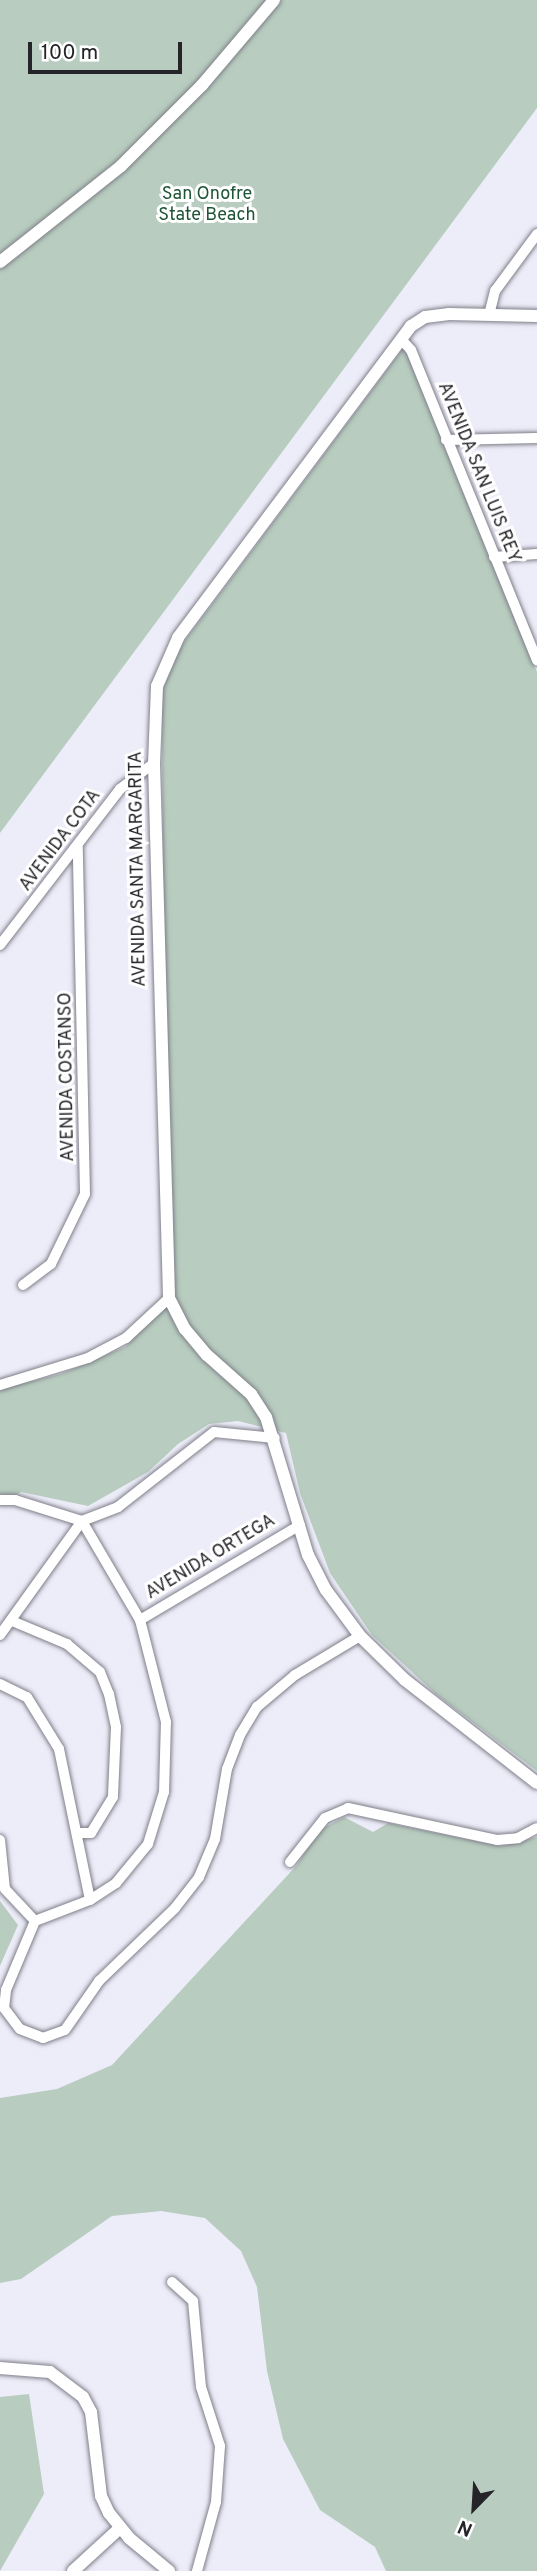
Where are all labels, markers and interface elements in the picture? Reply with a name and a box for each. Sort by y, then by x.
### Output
scale bar [32,28,186,72]
text: 100 m [41,40,98,67]
park label: San Onofre State Beach [158,185,256,228]
street label: AVENIDA SAN LUIS REY [432,379,524,567]
street label: AVENIDA SANTA MARGARITA [126,750,152,988]
street label: AVENIDA COTA [15,786,107,896]
street label: AVENIDA COSTANSO [56,992,80,1162]
street label: AVENIDA ORTEGA [142,1511,280,1605]
north arrow [439,2473,509,2543]
text: N [454,2513,477,2541]

